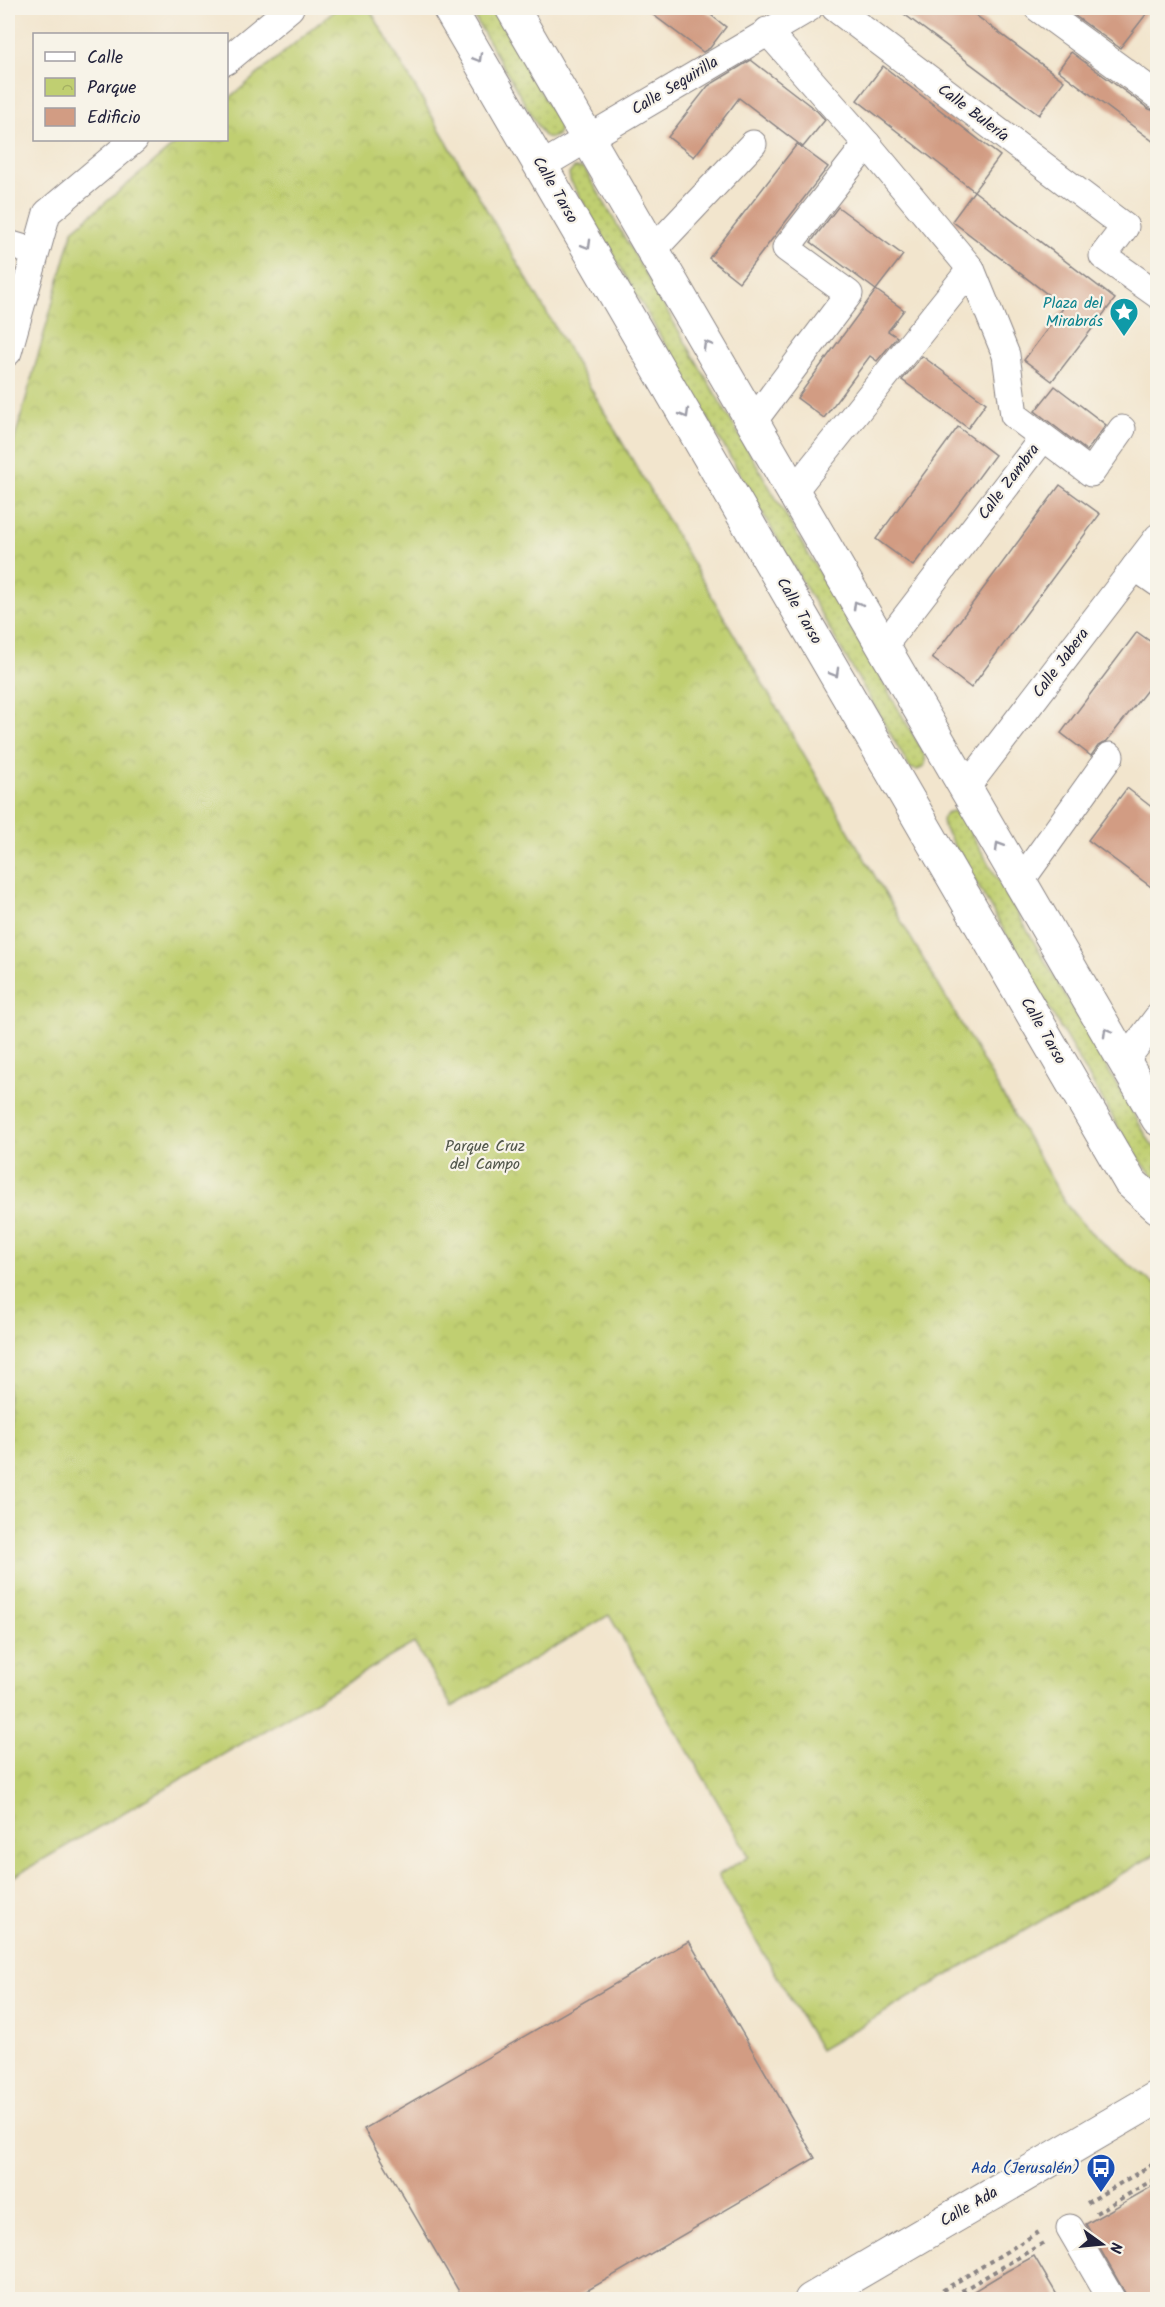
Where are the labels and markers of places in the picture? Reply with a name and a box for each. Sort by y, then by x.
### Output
place label: Plaza del Mirabrás [1043,291,1103,334]
place icon: Plaza del Mirabrás [1108,296,1140,338]
bus stop icon: Ada (Jerusalén) [1085,2152,1117,2194]
place label: Ada (Jerusalén) [971,2156,1080,2181]

